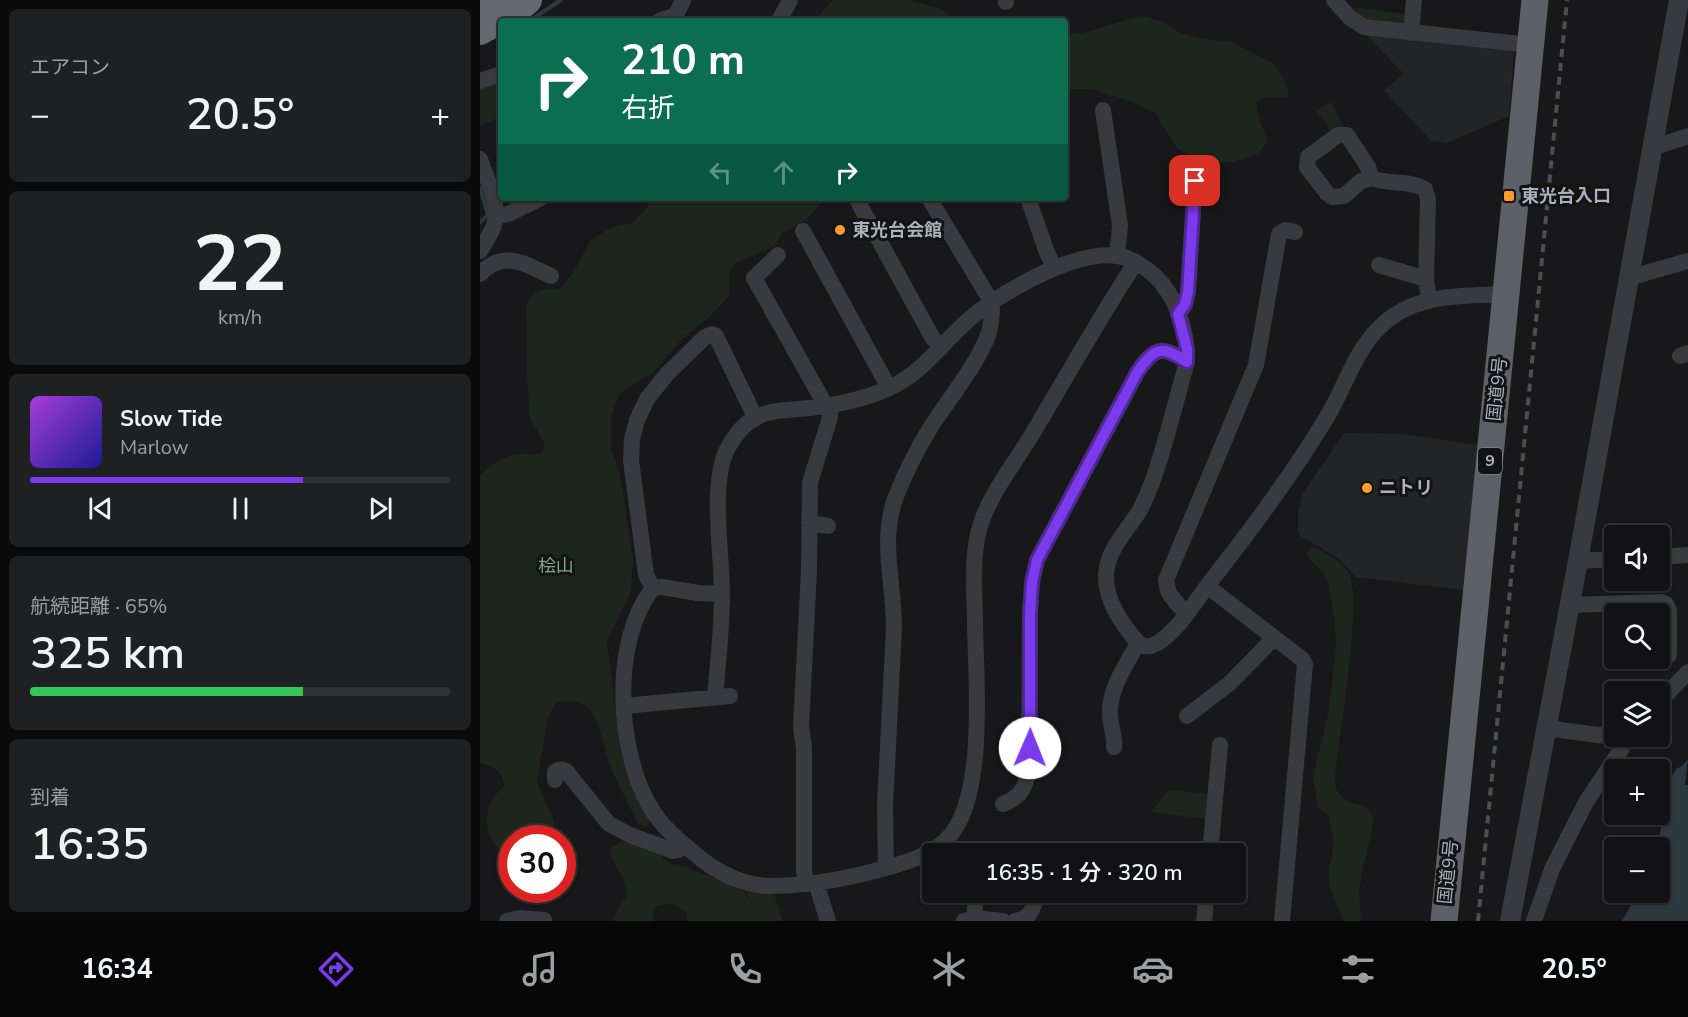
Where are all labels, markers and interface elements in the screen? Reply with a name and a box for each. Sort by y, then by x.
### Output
text: 210 m [621,32,745,89]
icon: right [522,42,600,120]
text: エアコン [30,54,110,81]
text: 20.5° [186,84,294,145]
text: 右折 [621,90,675,127]
text: − [30,93,50,138]
text: + [430,93,450,138]
pin [1169,155,1220,206]
icon: left [704,156,737,189]
icon: ahead [767,156,800,189]
icon: right [830,156,863,189]
icon: arrive [1178,164,1211,197]
place label: 東光台入口 [1521,184,1611,208]
marker: 東光台入口 [1502,189,1516,203]
text: 22 [193,211,287,318]
place label: 東光台会館 [852,218,942,242]
marker: 東光台会館 [833,223,847,237]
text: km/h [218,304,262,331]
street label: 国道9号 [1482,356,1512,422]
text: Slow Tide [120,404,222,434]
text: Marlow [120,434,188,461]
road number: 9 [1478,448,1502,474]
place label: ニトリ [1379,476,1433,500]
marker: ニトリ [1360,481,1374,495]
icon: previous [84,492,117,525]
icon: pause [224,492,257,525]
icon: next [364,492,397,525]
map controls [1604,525,1670,903]
button: sound [1604,525,1670,591]
park label: 桧山 [538,554,574,578]
text: 航続距離 · 65% [30,593,167,620]
button: search [1604,603,1670,669]
text: 325 km [30,623,185,684]
button: layers [1604,681,1670,747]
position arrow [998,716,1062,780]
button: + [1604,759,1670,825]
text: 到着 [30,784,70,811]
text: 16:35 [30,814,149,875]
speed limit sign: 30 [498,825,576,903]
button: − [1604,837,1670,903]
street label: 国道9号 [1433,839,1463,905]
text: 16:35 · 1 分 · 320 m [985,858,1183,888]
icon: directions [315,948,357,990]
icon: music [519,948,561,990]
icon: phone [724,948,766,990]
icon: climate [928,948,970,990]
icon: car [1132,948,1174,990]
icon: filters [1337,948,1379,990]
text: 16:34 [81,951,153,988]
text: 20.5° [1541,951,1607,988]

